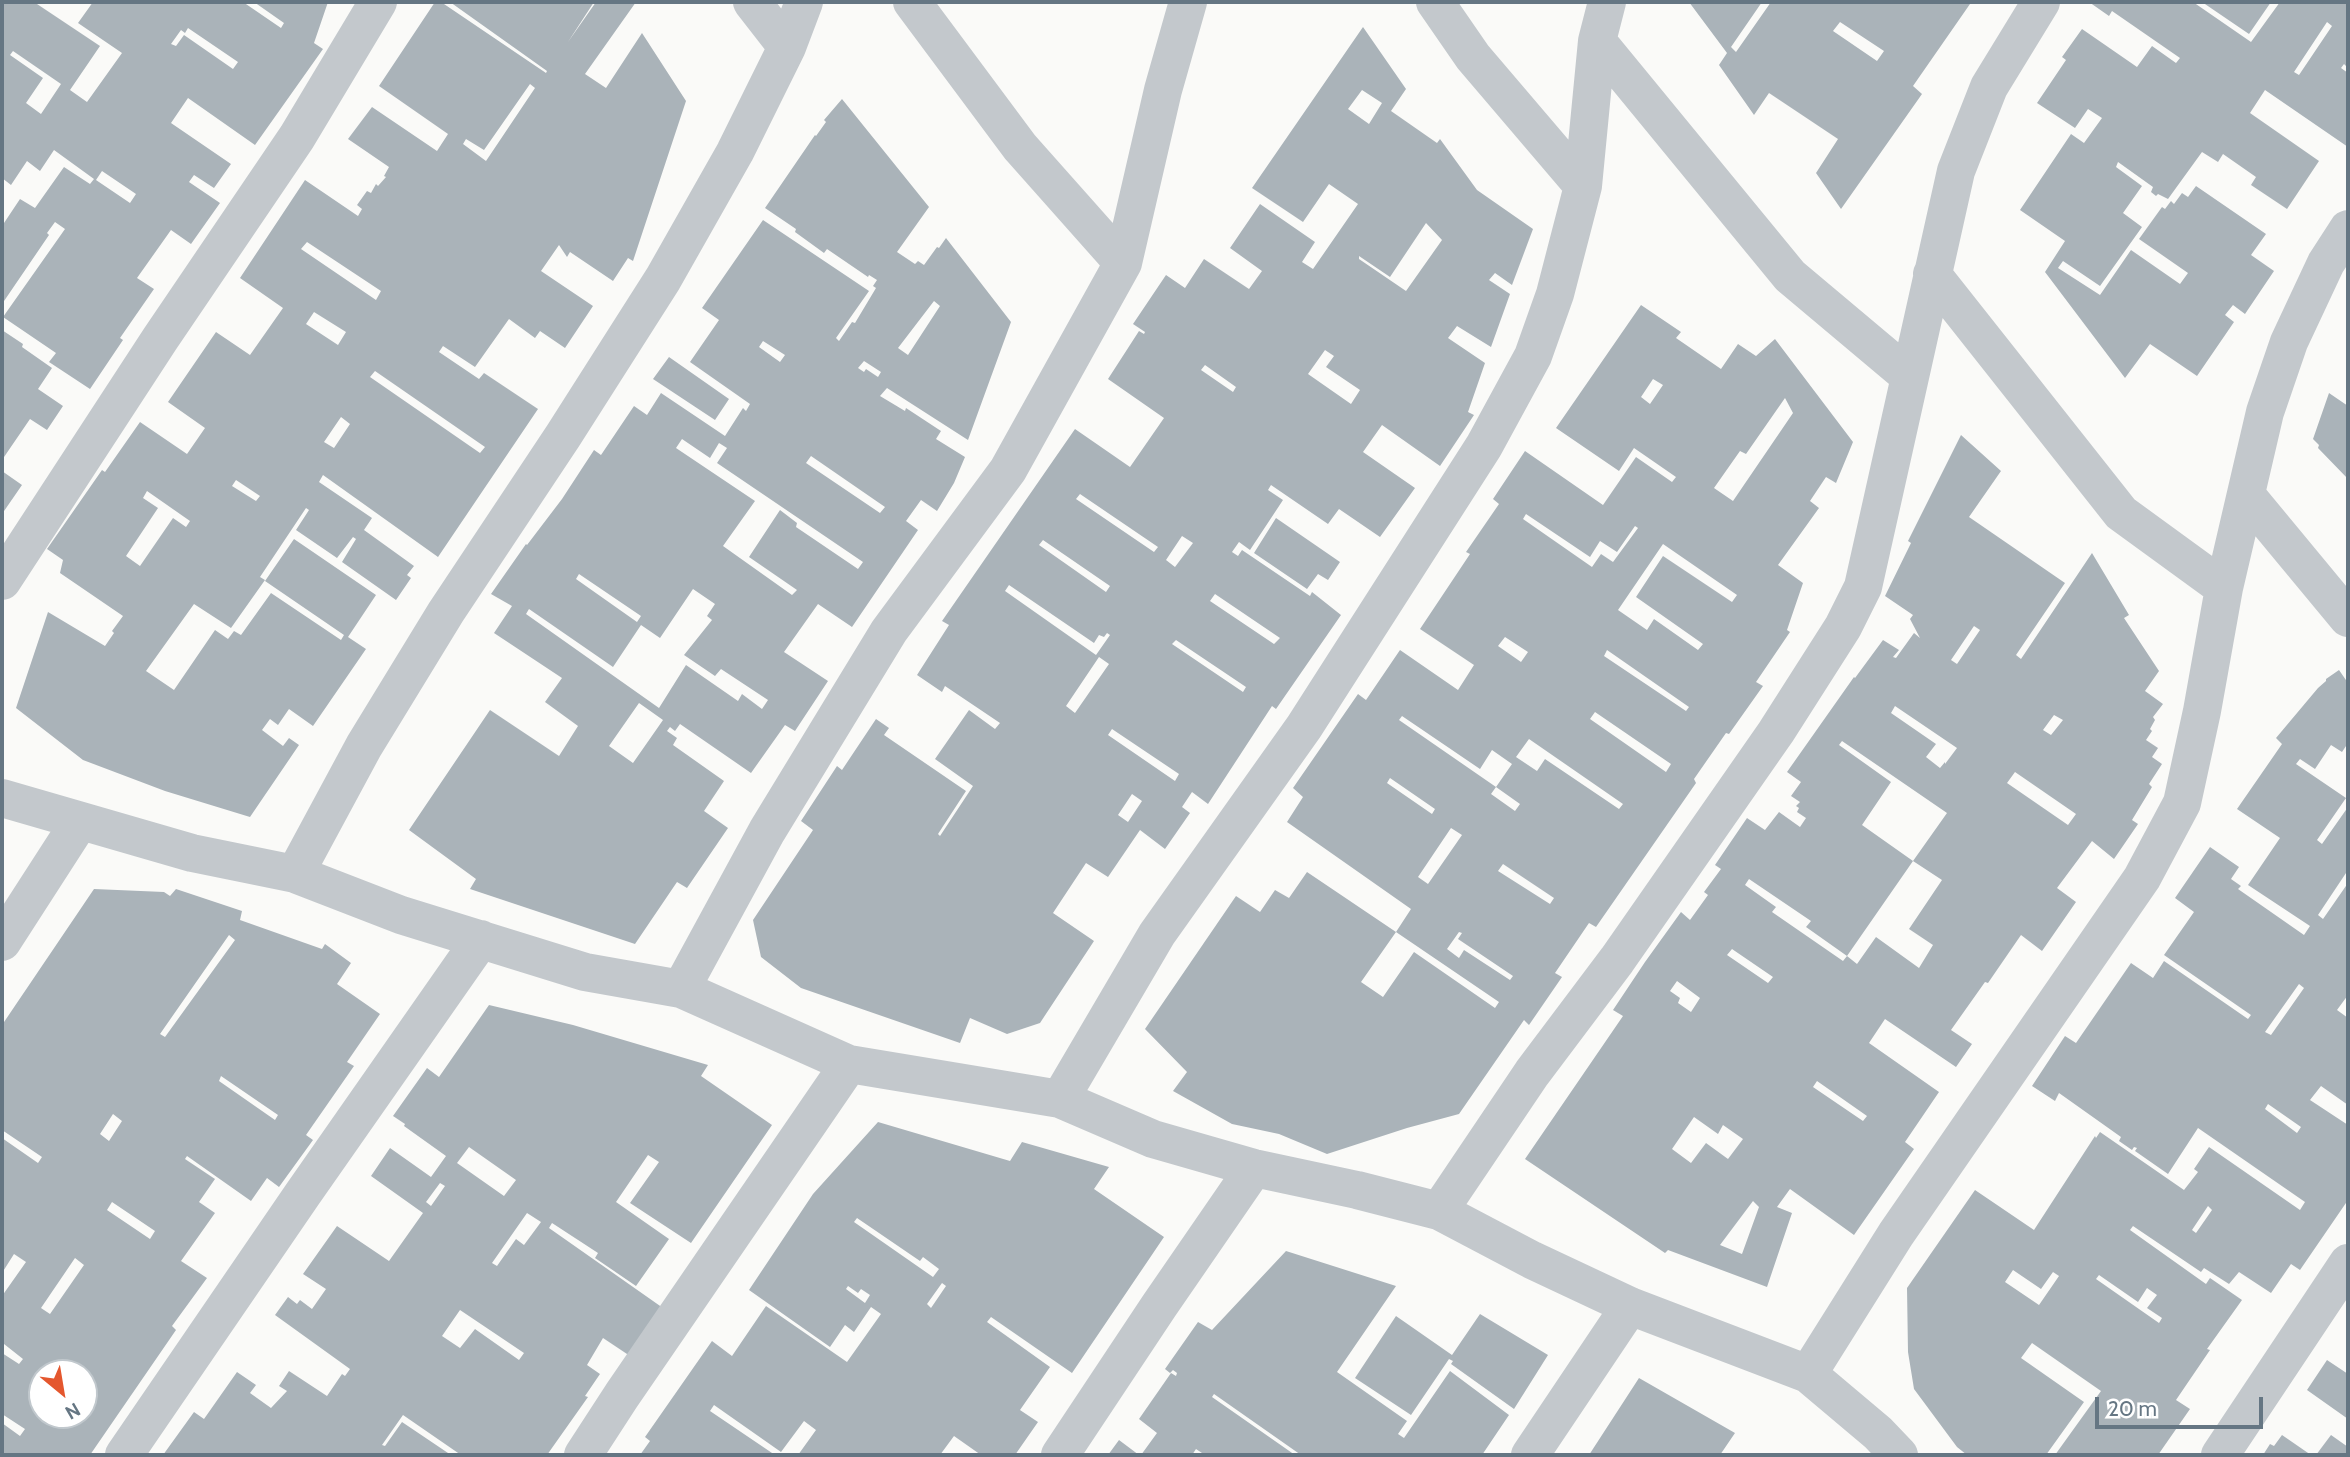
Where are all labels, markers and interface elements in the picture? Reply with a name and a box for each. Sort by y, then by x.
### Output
north arrow [28,1359,98,1429]
scale bar [2098,1384,2266,1428]
text: 20 m [2108,1396,2157,1421]
text: N [61,1398,84,1424]

